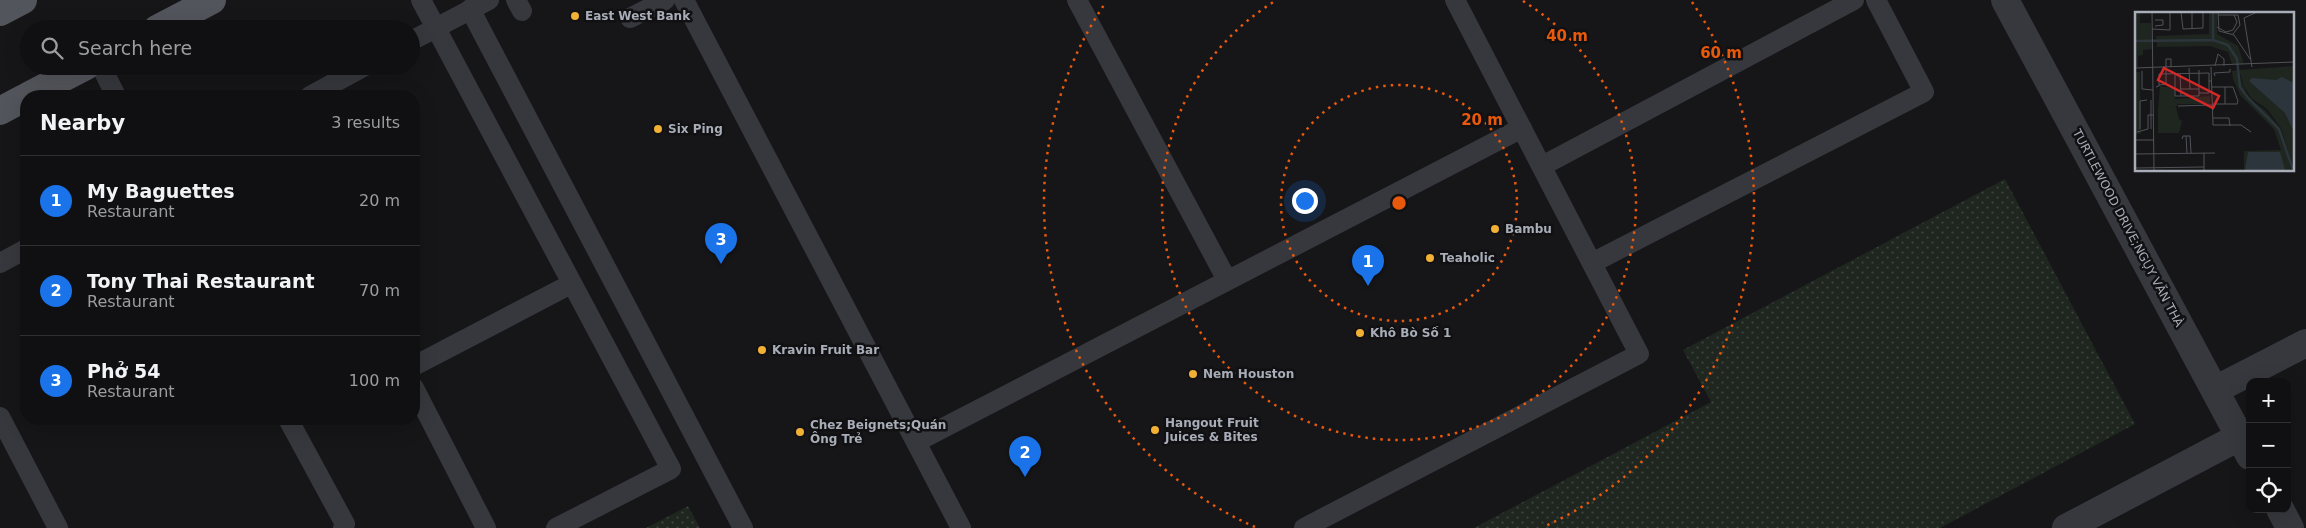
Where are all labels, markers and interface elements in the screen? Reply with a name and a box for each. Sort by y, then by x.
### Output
place label: East West Bank [585,9,691,23]
marker: East West Bank [569,10,581,22]
inset map [2135,12,2294,171]
search box [20,20,420,75]
text: 40 m [1546,27,1588,45]
icon: search [38,34,66,62]
text: Search here [78,37,192,59]
text: 60 m [1700,44,1742,62]
text: Nearby [40,111,125,135]
text: 20 m [1461,111,1503,129]
text: 3 results [331,113,400,132]
place label: Six Ping [668,122,723,136]
marker: Six Ping [652,123,664,135]
street label: TURTLEWOOD DRIVE;NGỤY VĂN THÀ [2069,125,2188,330]
text: My Baguettes [87,180,235,202]
your location [1292,188,1318,214]
text: 1 [50,191,62,210]
text: 20 m [359,191,400,210]
centre of rings [1390,194,1408,212]
text: Restaurant [87,202,175,221]
place label: Bambu [1505,222,1552,236]
pin: 3 [705,223,737,264]
marker: Bambu [1489,223,1501,235]
pin: 1 [1352,245,1384,286]
place label: Teaholic [1440,251,1495,265]
marker: Teaholic [1424,252,1436,264]
text: Tony Thai Restaurant [87,270,315,292]
text: 2 [50,281,62,300]
text: 70 m [359,281,400,300]
text: Restaurant [87,292,175,311]
place label: Khô Bò Số 1 [1370,326,1451,340]
marker: Khô Bò Số 1 [1354,327,1366,339]
place label: Kravin Fruit Bar [772,343,879,357]
marker: Kravin Fruit Bar [756,344,768,356]
text: Phở 54 [87,360,161,382]
place label: Nem Houston [1203,367,1294,381]
marker: Nem Houston [1187,368,1199,380]
text: 3 [50,371,62,390]
text: 100 m [349,371,400,390]
map controls [2246,378,2291,513]
button: + [2246,378,2291,423]
text: Restaurant [87,382,175,401]
place label: Hangout Fruit Juices & Bites [1164,416,1259,444]
place label: Chez Beignets;Quán Ông Trẻ [810,418,946,446]
button: − [2246,423,2291,468]
marker: Hangout Fruit Juices & Bites [1149,424,1161,436]
marker: Chez Beignets;Quán Ông Trẻ [794,426,806,438]
pin: 2 [1009,436,1041,477]
button: locate [2246,468,2291,513]

